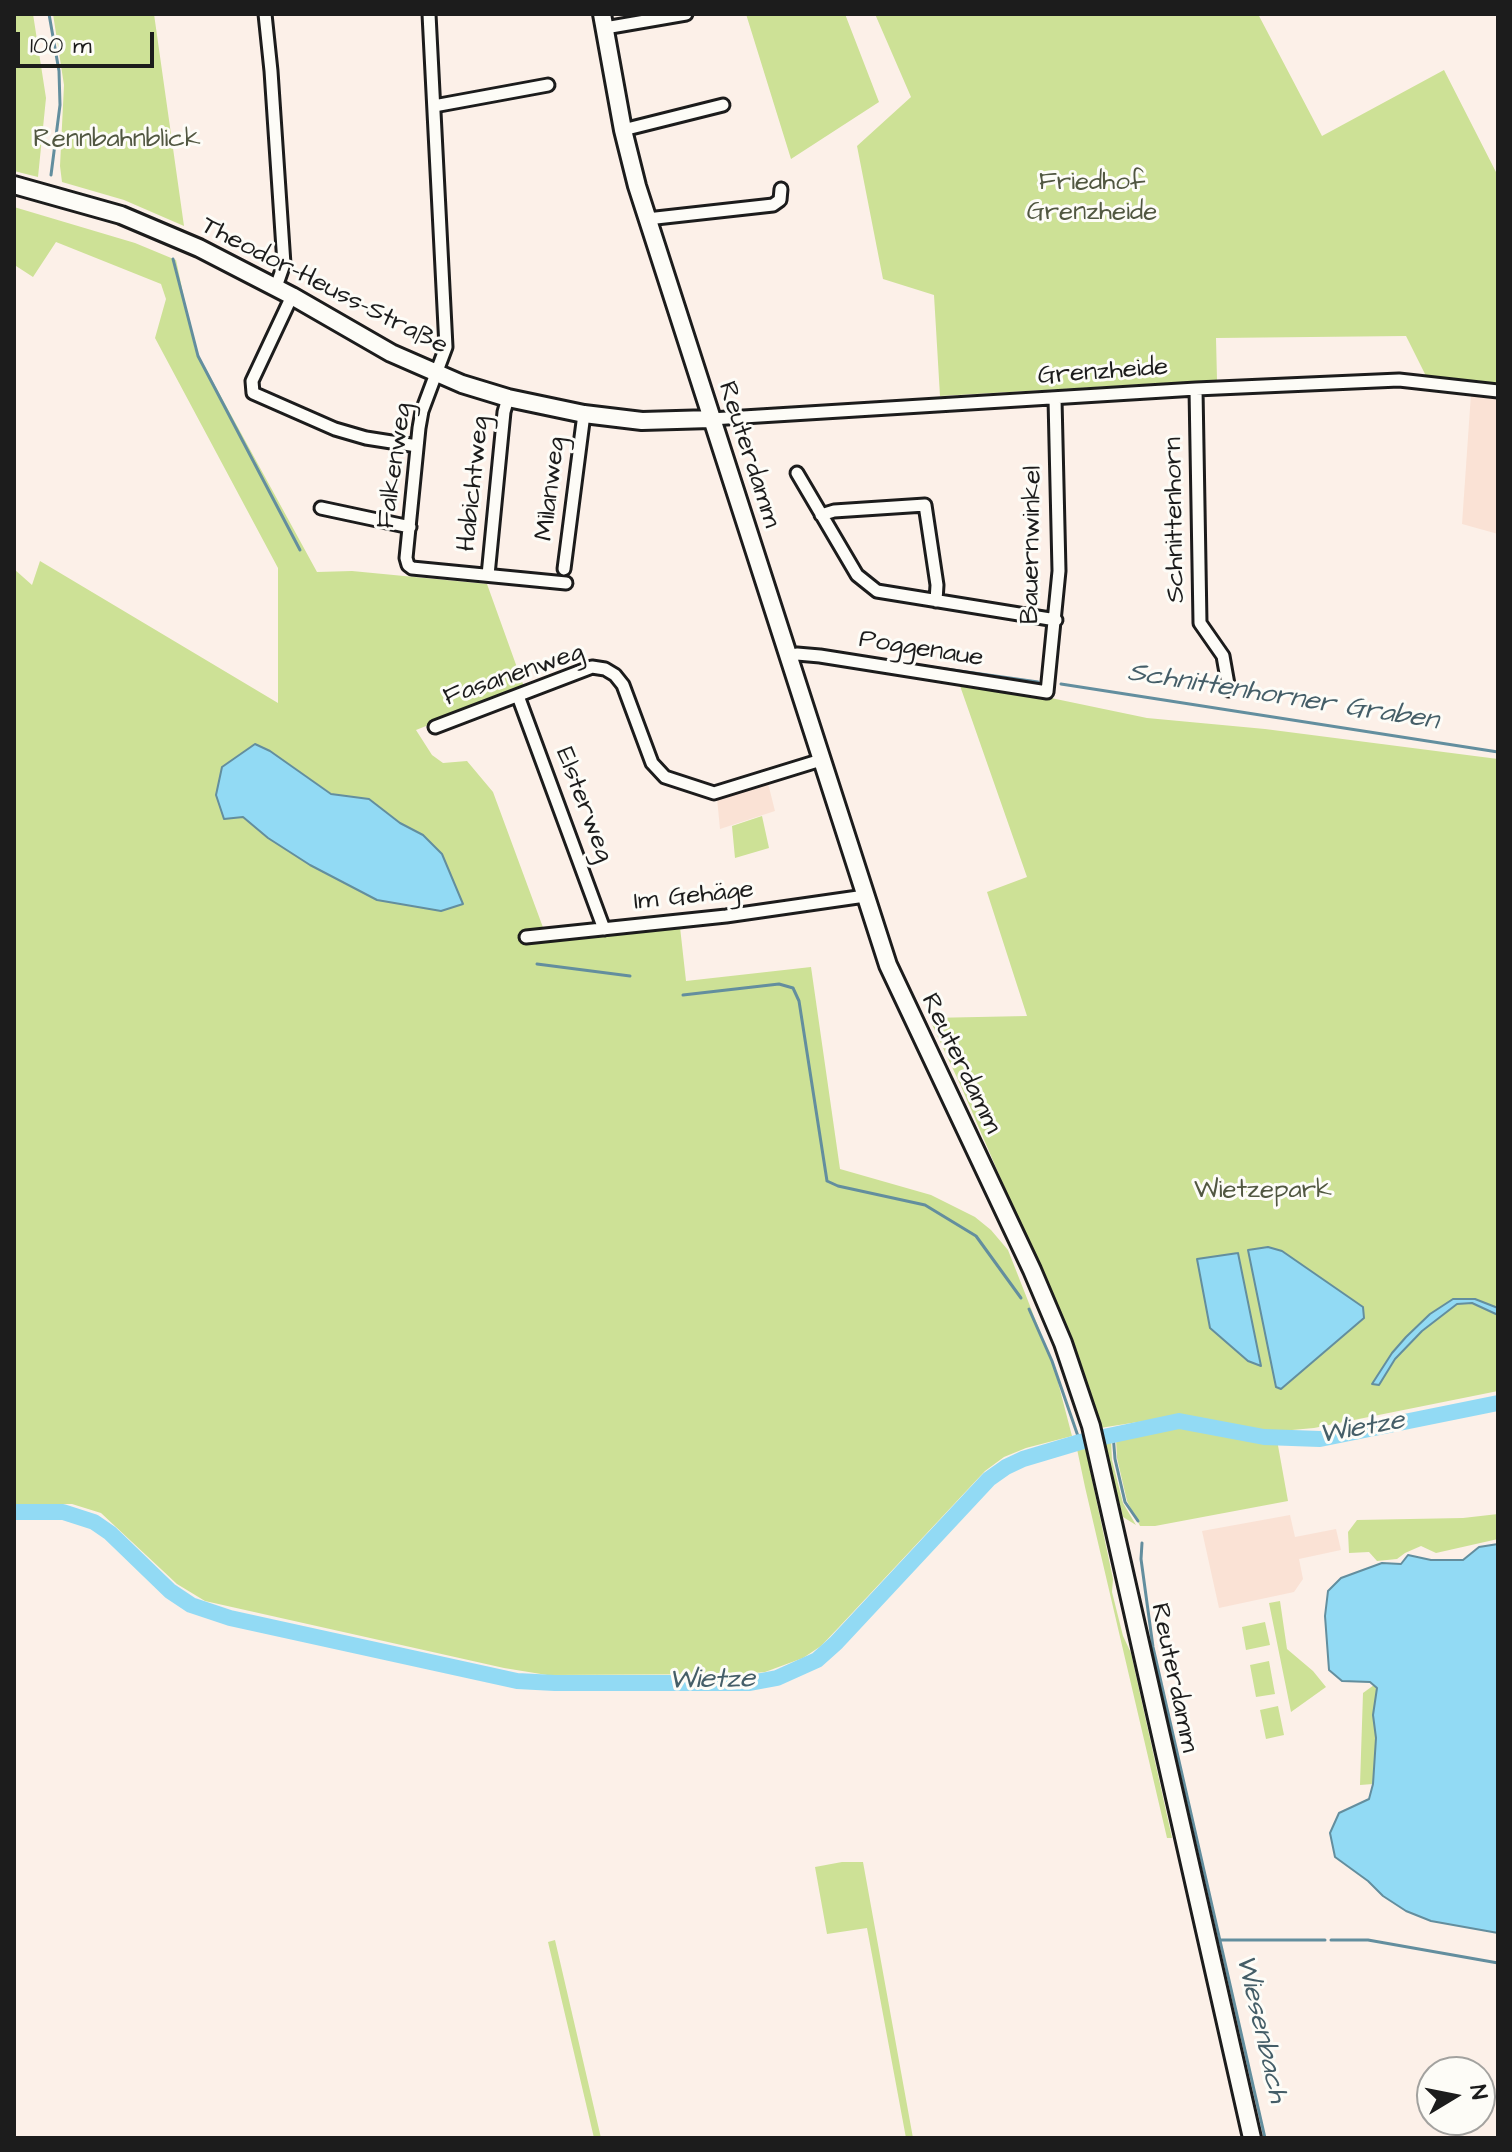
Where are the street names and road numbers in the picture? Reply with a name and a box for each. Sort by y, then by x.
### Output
street label: Theodor-Heuss-Straße [195,211,453,363]
street label: Grenzheide [1037,353,1169,393]
street label: Reuterdamm [710,378,786,532]
street label: Falkenweg [372,401,420,531]
street label: Habichtweg [452,415,498,553]
street label: Milanweg [530,435,574,543]
street label: Schnittenhorn [1159,437,1193,603]
street label: Bauernwinkel [1016,466,1050,624]
street label: Poggenaue [857,625,985,675]
street label: Fasanenweg [440,637,588,715]
street label: Elsterweg [547,743,619,867]
street label: Im Gehäge [633,875,755,919]
street label: Reuterdamm [913,989,1007,1139]
street label: Reuterdamm [1142,1601,1204,1755]

